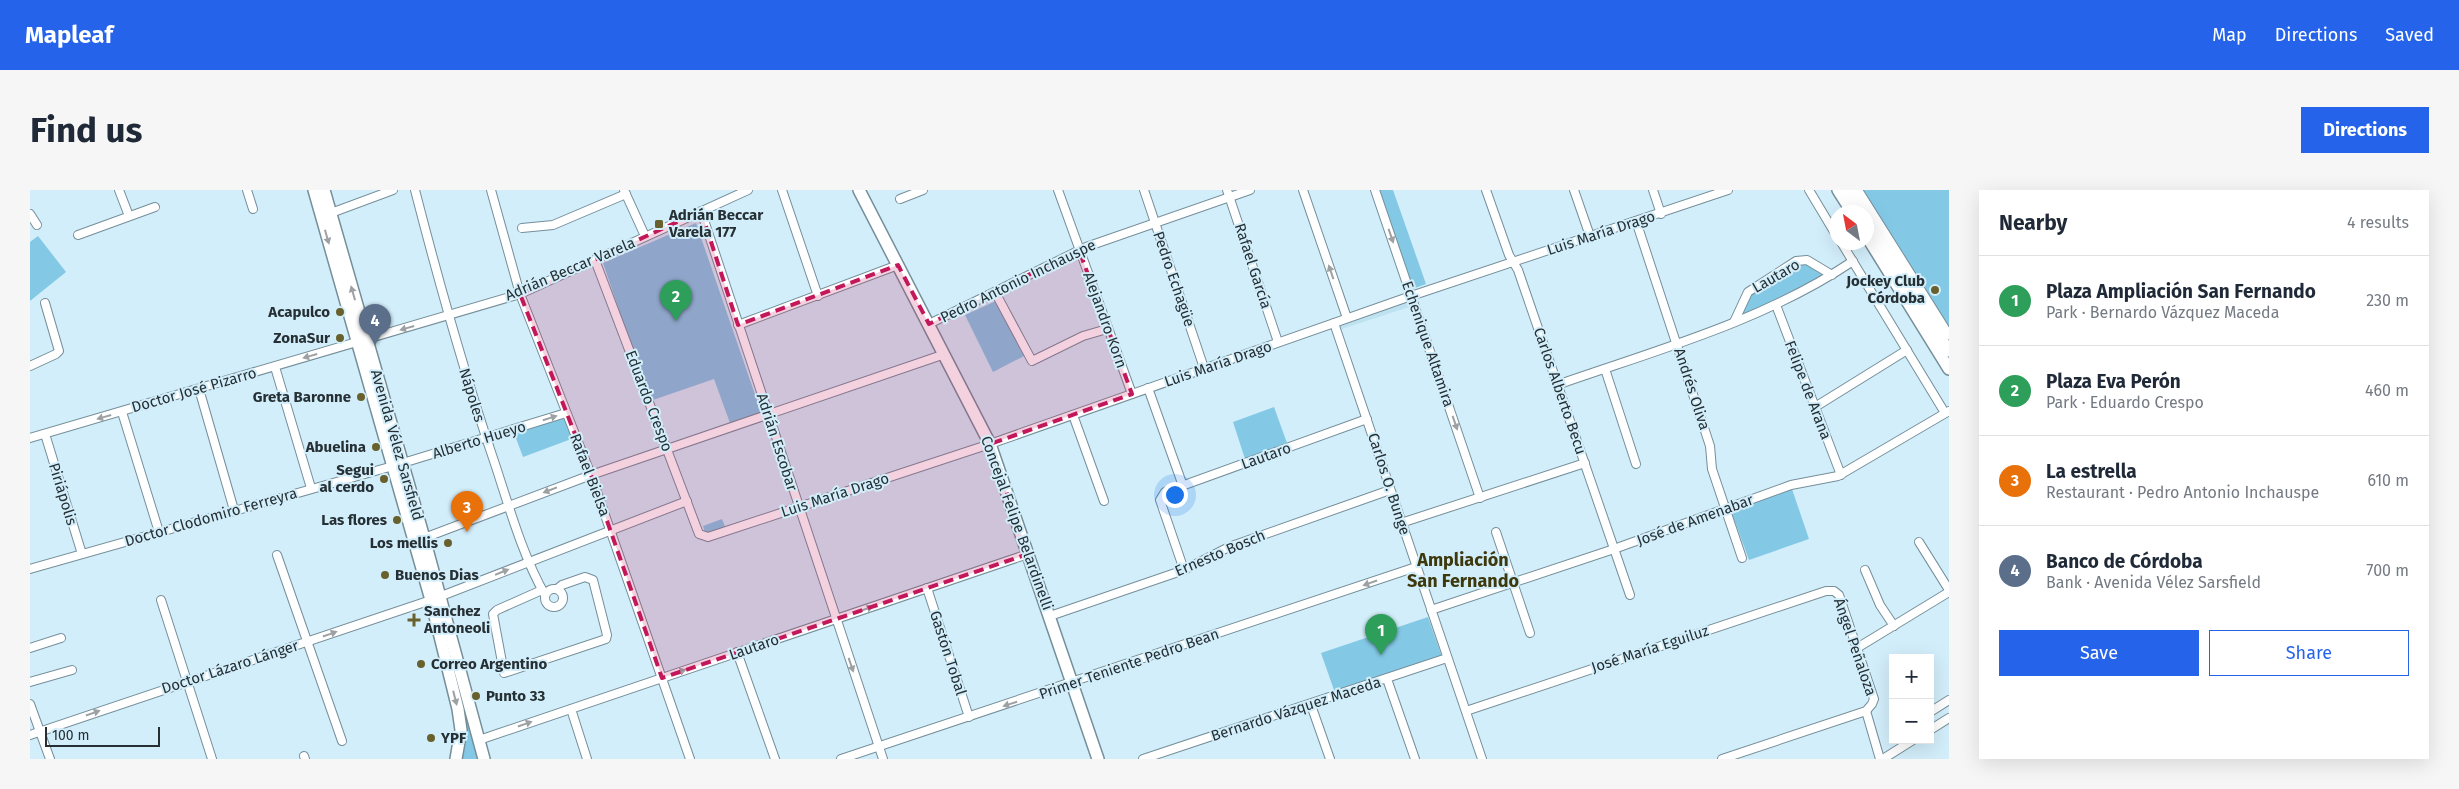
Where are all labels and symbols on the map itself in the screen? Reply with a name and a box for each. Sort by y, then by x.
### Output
north arrow [1829,205,1874,250]
place label: Adrián Beccar Varela 177 [668,206,764,241]
street label: Luis María Drago [1545,207,1657,259]
marker: Adrián Beccar Varela 177 [653,218,665,230]
street label: Rafael García [1231,221,1275,311]
one-way arrow [323,229,331,244]
street label: Pedro Echagüe [1149,229,1199,329]
one-way arrow [1387,229,1395,244]
street label: Adrián Beccar Varela [502,233,638,305]
street label: Pedro Antonio Inchauspe [937,235,1099,327]
street label: Lautaro [1749,255,1803,297]
one-way arrow [1327,264,1335,279]
street label: Alejandro Korn [1079,269,1131,371]
place label: Jockey Club Córdoba [1845,272,1925,307]
street label: Echenique Altamira [1398,279,1458,409]
pin: 2 [660,280,692,321]
marker: Jockey Club Córdoba [1929,284,1941,296]
one-way arrow [349,285,357,300]
place label: Acapulco [267,303,330,321]
pin: 4 [359,304,391,345]
marker: Acapulco [334,306,346,318]
one-way arrow [399,324,414,332]
street label: Carlos Alberto Becu [1530,325,1590,457]
place label: ZonaSur [273,329,331,347]
marker: ZonaSur [334,332,346,344]
street label: Luis María Drago [1162,337,1274,391]
street label: Felipe de Arana [1781,338,1835,442]
street label: Andrés Oliva [1670,346,1714,432]
street label: Eduardo Crespo [621,348,677,454]
one-way arrow [303,353,318,361]
street label: Doctor José Pizarro [129,364,259,416]
street label: Nápoles [455,366,489,424]
street label: Avenida Vélez Sarsfield [367,367,427,523]
place label: Greta Baronne [253,388,351,406]
marker: Greta Baronne [355,391,367,403]
street label: Adrián Escobar [753,391,801,493]
one-way arrow [97,413,112,421]
one-way arrow [543,414,558,422]
one-way arrow [1451,416,1459,431]
street label: Alberto Hueyo [430,417,528,463]
street label: Rafael Bielsa [566,431,614,519]
street label: Carlos O. Bunge [1364,431,1414,537]
street label: Concejal Felipe Belardinelli [977,433,1057,613]
place label: Abuelina [305,438,366,456]
street label: Lautaro [1239,439,1293,473]
marker: Abuelina [370,441,382,453]
street label: Piriápolis [45,461,81,527]
place label: Segui al cerdo [319,461,374,496]
street label: Luis María Drago [779,469,891,521]
marker: Segui al cerdo [378,473,390,485]
your location [1162,482,1188,508]
street label: Doctor Clodomiro Ferreyra [123,484,299,550]
one-way arrow [542,486,557,494]
street label: José de Amenabar [1634,490,1756,549]
pin: 3 [451,491,483,532]
place label: Las flores [321,511,387,529]
marker: Las flores [391,514,403,526]
street label: Ernesto Bosch [1172,526,1268,580]
place label: Los mellis [370,534,438,552]
marker: Los mellis [442,537,454,549]
district label: Ampliación San Fernando [1407,549,1519,592]
place label: Buenos Dias [395,566,479,584]
one-way arrow [494,568,509,576]
marker: Buenos Dias [379,569,391,581]
one-way arrow [1362,579,1377,587]
street label: Ángel Peñaloza [1830,596,1880,698]
place label: Sanchez Antoneoli [423,602,490,637]
one-way arrow [859,605,874,613]
street label: Gastón Tobal [926,608,970,698]
marker: Sanchez Antoneoli [408,614,420,626]
pin: 1 [1365,614,1397,655]
street label: José María Eguiluz [1589,621,1711,676]
street label: Primer Teniente Pedro Bean [1037,625,1221,703]
one-way arrow [322,630,337,637]
street label: Lautaro [727,630,781,664]
street label: Doctor Lázaro Lánger [159,636,301,698]
place label: Correo Argentino [431,655,547,673]
marker: Correo Argentino [415,658,427,670]
one-way arrow [848,658,856,673]
one-way arrow [672,668,687,676]
street label: Bernardo Vázquez Maceda [1209,673,1383,745]
place label: Punto 33 [486,687,545,705]
marker: Punto 33 [470,690,482,702]
one-way arrow [452,691,460,706]
one-way arrow [1002,700,1017,708]
one-way arrow [85,709,100,717]
one-way arrow [518,720,533,728]
scale bar [45,724,160,747]
place label: YPF [440,729,467,747]
marker: YPF [425,732,437,744]

